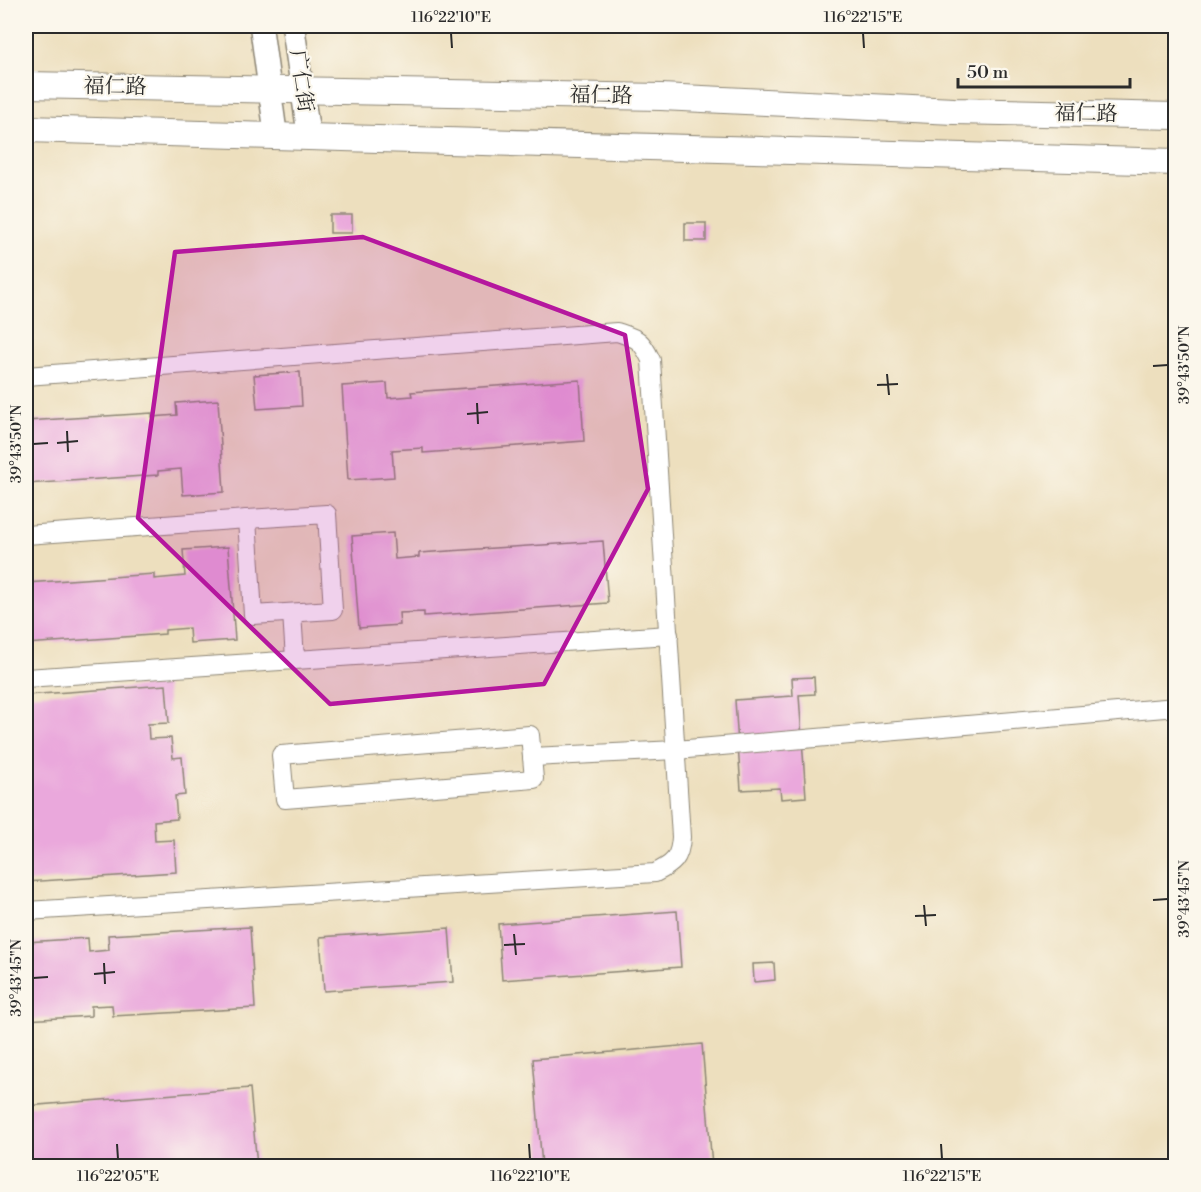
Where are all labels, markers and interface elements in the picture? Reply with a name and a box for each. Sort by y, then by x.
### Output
text: 116°22'10"E [411,8,491,27]
text: 116°22'15"E [824,8,902,27]
street label: 广仁街 [284,48,318,114]
scale bar [958,51,1130,89]
text: 50 m [967,61,1009,84]
street label: 福仁路 [83,73,147,101]
street label: 福仁路 [569,82,633,110]
street label: 福仁路 [1054,100,1118,128]
text: 39°43'50"N [1175,326,1194,404]
text: 39°43'50"N [7,405,26,483]
text: 39°43'45"N [1175,860,1194,938]
text: 39°43'45"N [7,939,26,1017]
text: 116°22'05"E [77,1167,159,1186]
text: 116°22'10"E [490,1167,570,1186]
text: 116°22'15"E [903,1167,981,1186]

